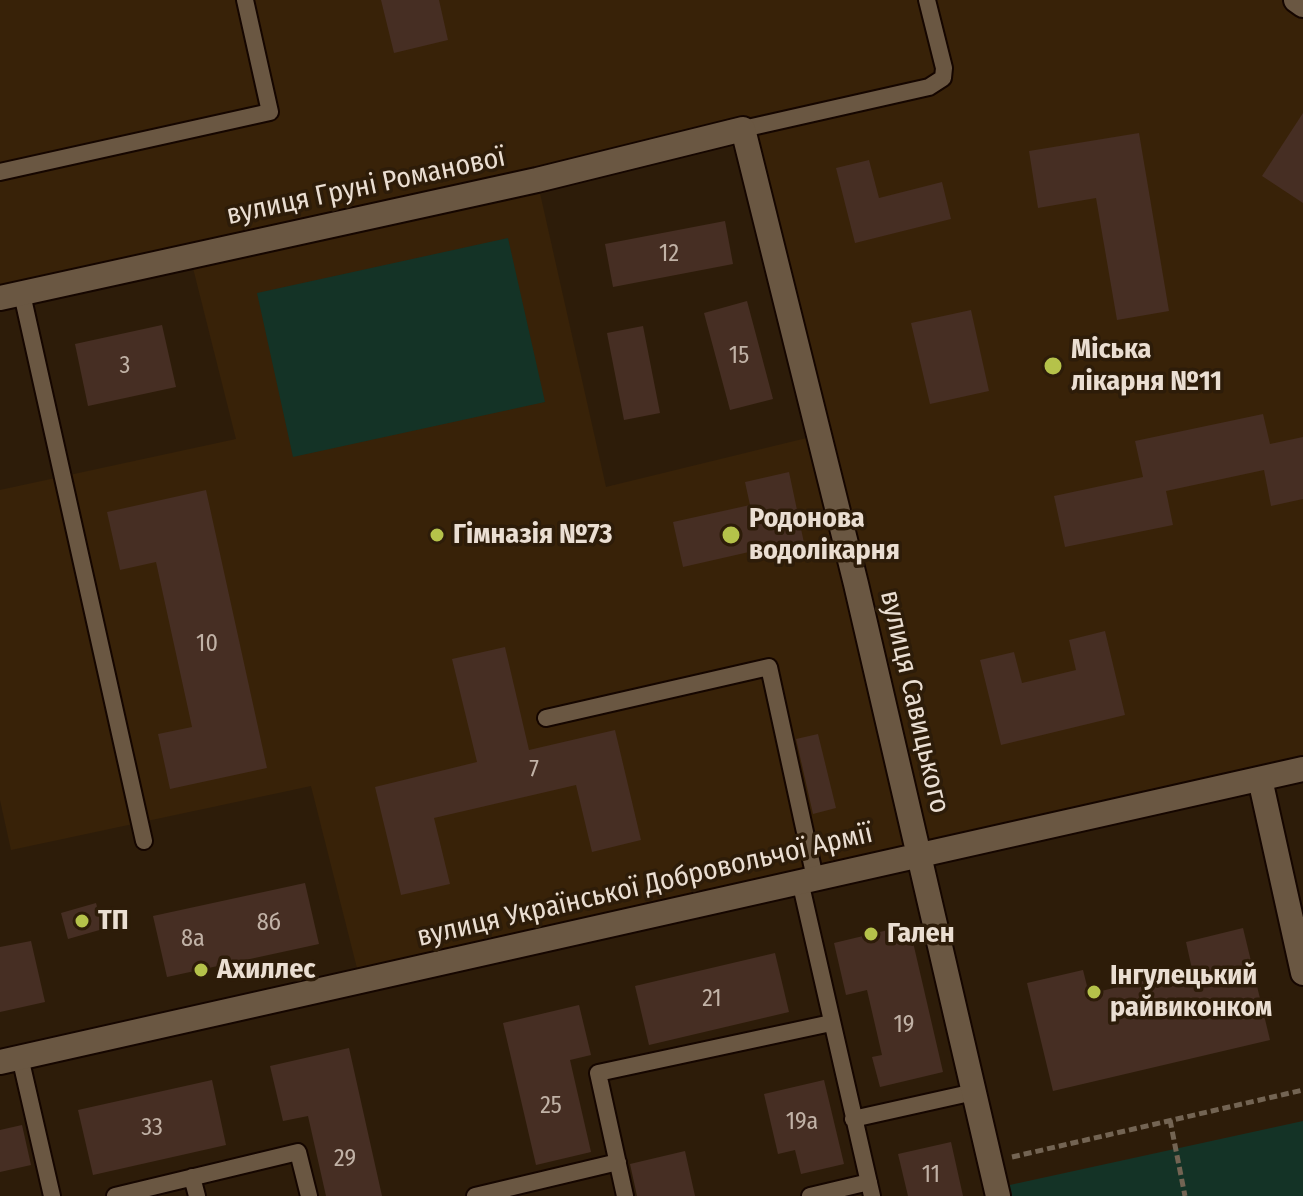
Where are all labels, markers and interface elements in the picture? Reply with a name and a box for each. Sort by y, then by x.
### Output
street label: вулиця Груні Романової [224,141,508,233]
house number: 12 [659,240,679,268]
place label: Міська лікарня №11 [1071,333,1222,399]
house number: 15 [729,342,749,370]
house number: 3 [120,352,130,380]
marker: Міська лікарня №11 [1042,355,1064,377]
place label: Родонова водолікарня [749,502,900,568]
place label: Гімназія №73 [453,518,613,552]
marker: Родонова водолікарня [720,524,742,546]
marker: Гімназія №73 [428,526,446,544]
street label: вулиця Савицького [872,587,956,817]
house number: 10 [196,630,218,658]
house number: 7 [529,756,539,784]
street label: вулиця Української Добровольчої Армії [414,817,876,955]
place label: ТП [98,904,129,938]
house number: 8б [257,909,281,937]
marker: ТП [73,912,91,930]
place label: Гален [887,917,955,951]
house number: 8а [181,925,205,953]
marker: Гален [862,925,880,943]
place label: Ахиллес [217,953,316,987]
place label: Інгулецький райвиконком [1110,959,1272,1025]
marker: Ахиллес [192,961,210,979]
marker: Інгулецький райвиконком [1085,983,1103,1001]
house number: 21 [702,985,722,1013]
house number: 19 [893,1011,915,1039]
house number: 25 [540,1092,562,1120]
house number: 19а [786,1108,818,1136]
house number: 33 [141,1114,163,1142]
house number: 29 [334,1145,356,1173]
house number: 11 [922,1161,940,1189]

